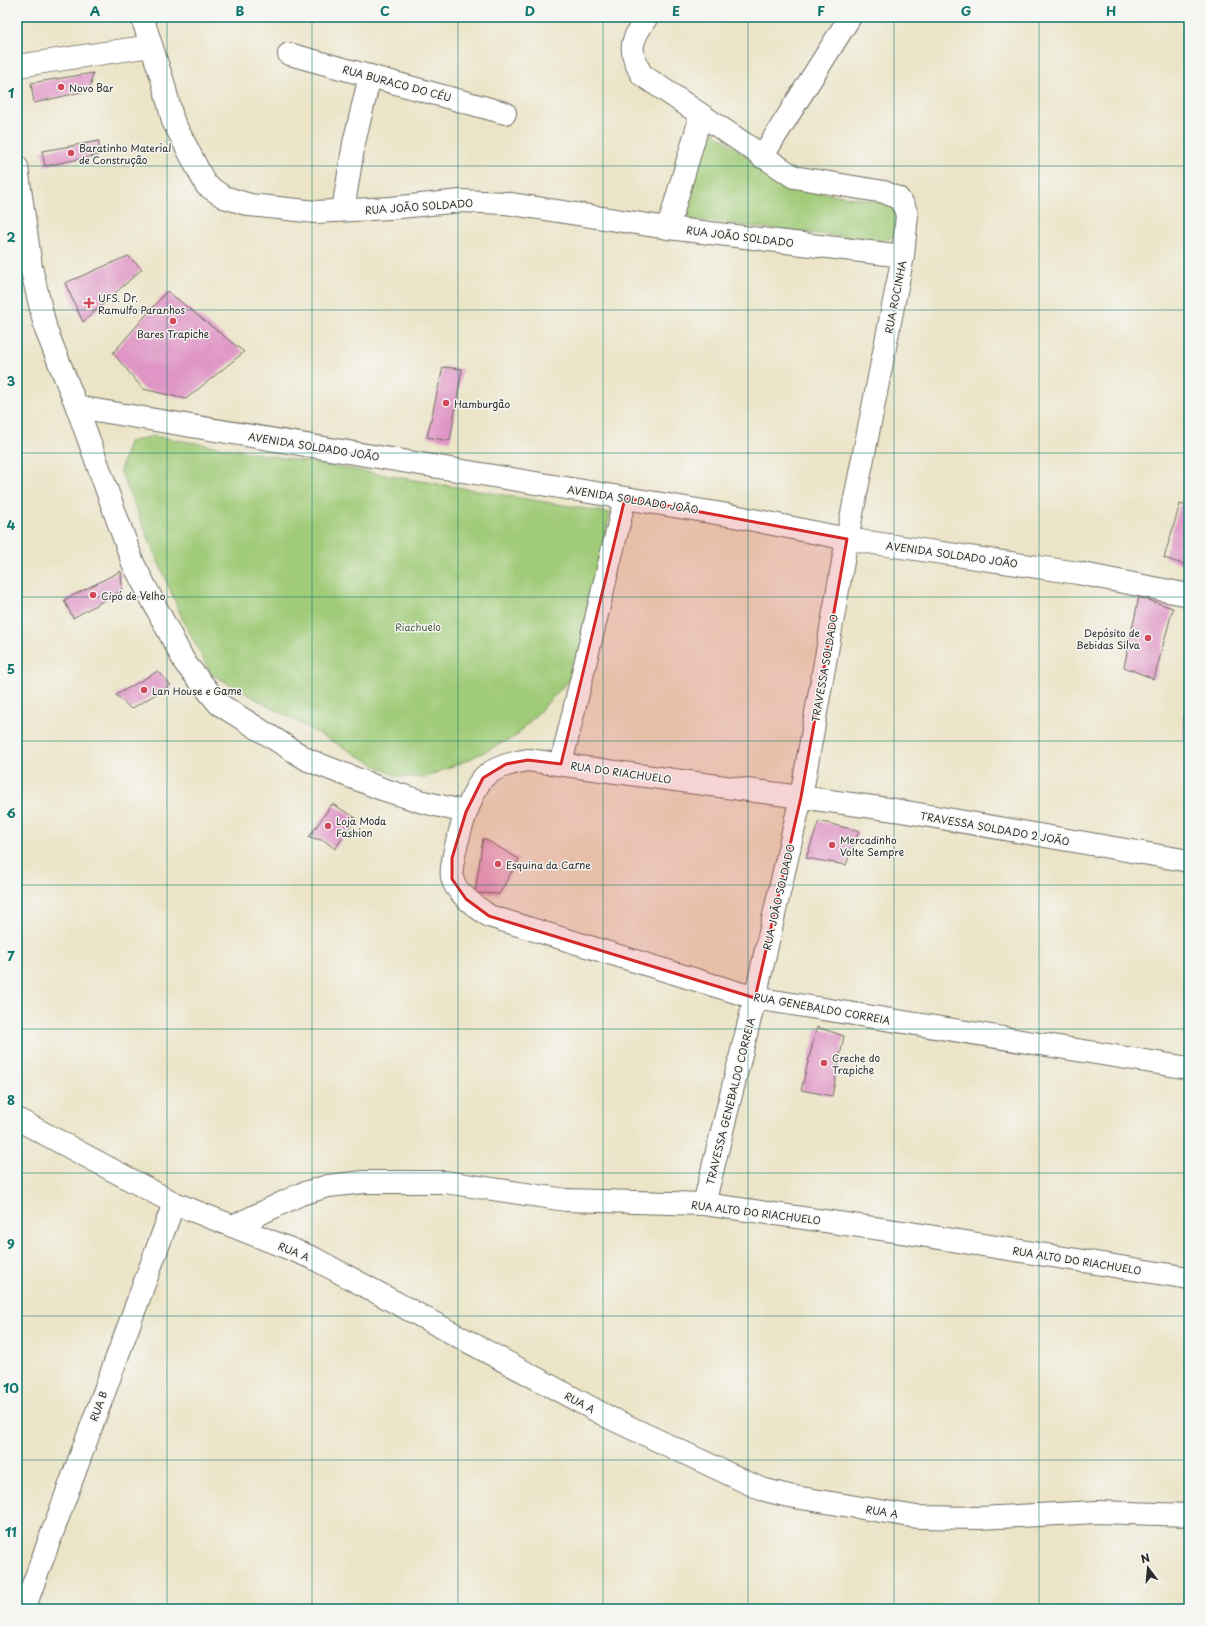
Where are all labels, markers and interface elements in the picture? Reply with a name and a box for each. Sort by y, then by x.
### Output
text: A [90,1,100,20]
text: B [236,1,245,20]
text: C [380,1,390,20]
text: D [525,1,535,20]
text: E [672,1,680,20]
text: F [817,1,825,20]
text: G [961,1,971,20]
text: H [1106,1,1116,20]
street label: RUA BURACO DO CÉU [341,61,453,105]
place label: Novo Bar [69,80,114,95]
marker: Novo Bar [56,82,66,92]
text: 1 [8,83,14,102]
place label: Baratinho Material de Construção [79,140,171,167]
marker: Baratinho Material de Construção [66,148,76,158]
street label: RUA JOÃO SOLDADO [364,195,474,217]
street label: RUA JOÃO SOLDADO [685,222,795,250]
text: 2 [6,227,16,246]
street label: RUA ROCINHA [881,259,910,335]
place label: UFS. Dr. Ramulfo Paranhos [98,290,185,317]
marker: UFS. Dr. Ramulfo Paranhos [83,297,95,309]
marker: Bares Trapiche [168,316,178,326]
place label: Bares Trapiche [137,326,209,341]
text: 3 [7,371,16,390]
place label: Hamburgão [454,396,510,411]
marker: Hamburgão [441,398,451,408]
street label: AVENIDA SOLDADO JOÃO [247,428,381,464]
street label: AVENIDA SOLDADO JOÃO [566,481,700,517]
text: 4 [7,515,16,534]
street label: AVENIDA SOLDADO JOÃO [885,537,1019,571]
place label: Cipó de Velho [101,588,166,603]
marker: Cipó de Velho [88,590,98,600]
street label: TRAVESSA SOLDADO [807,613,841,723]
park label: Riachuelo [395,619,441,634]
place label: Depósito de Bebidas Silva [1076,625,1141,652]
marker: Depósito de Bebidas Silva [1143,633,1153,643]
text: 5 [7,659,15,678]
place label: Lan House e Game [152,683,242,698]
marker: Lan House e Game [139,685,149,695]
street label: RUA DO RIACHUELO [569,757,673,787]
text: 6 [6,803,16,822]
street label: TRAVESSA SOLDADO 2 JOÃO [919,807,1071,849]
place label: Loja Moda Fashion [336,813,387,840]
marker: Loja Moda Fashion [323,821,333,831]
place label: Mercadinho Volte Sempre [840,832,904,859]
marker: Mercadinho Volte Sempre [827,840,837,850]
street label: RUA JOÃO SOLDADO [759,843,797,951]
place label: Esquina da Carne [506,857,591,872]
marker: Esquina da Carne [493,859,503,869]
text: 7 [7,946,15,965]
street label: RUA GENEBALDO CORREIA [752,989,892,1027]
street label: TRAVESSA GENEBALDO CORREIA [702,1015,758,1186]
place label: Creche do Trapiche [832,1050,880,1077]
marker: Creche do Trapiche [819,1058,829,1068]
text: 8 [7,1090,15,1109]
street label: RUA ALTO DO RIACHUELO [690,1197,822,1227]
text: 9 [7,1234,15,1253]
street label: RUA A [276,1238,312,1264]
street label: RUA ALTO DO RIACHUELO [1011,1242,1143,1278]
text: 10 [3,1378,19,1397]
street label: RUA B [86,1388,111,1423]
street label: RUA A [562,1388,598,1416]
street label: RUA A [865,1501,900,1521]
text: 11 [5,1522,17,1541]
north arrow [1128,1548,1168,1588]
text: N [1139,1548,1152,1567]

